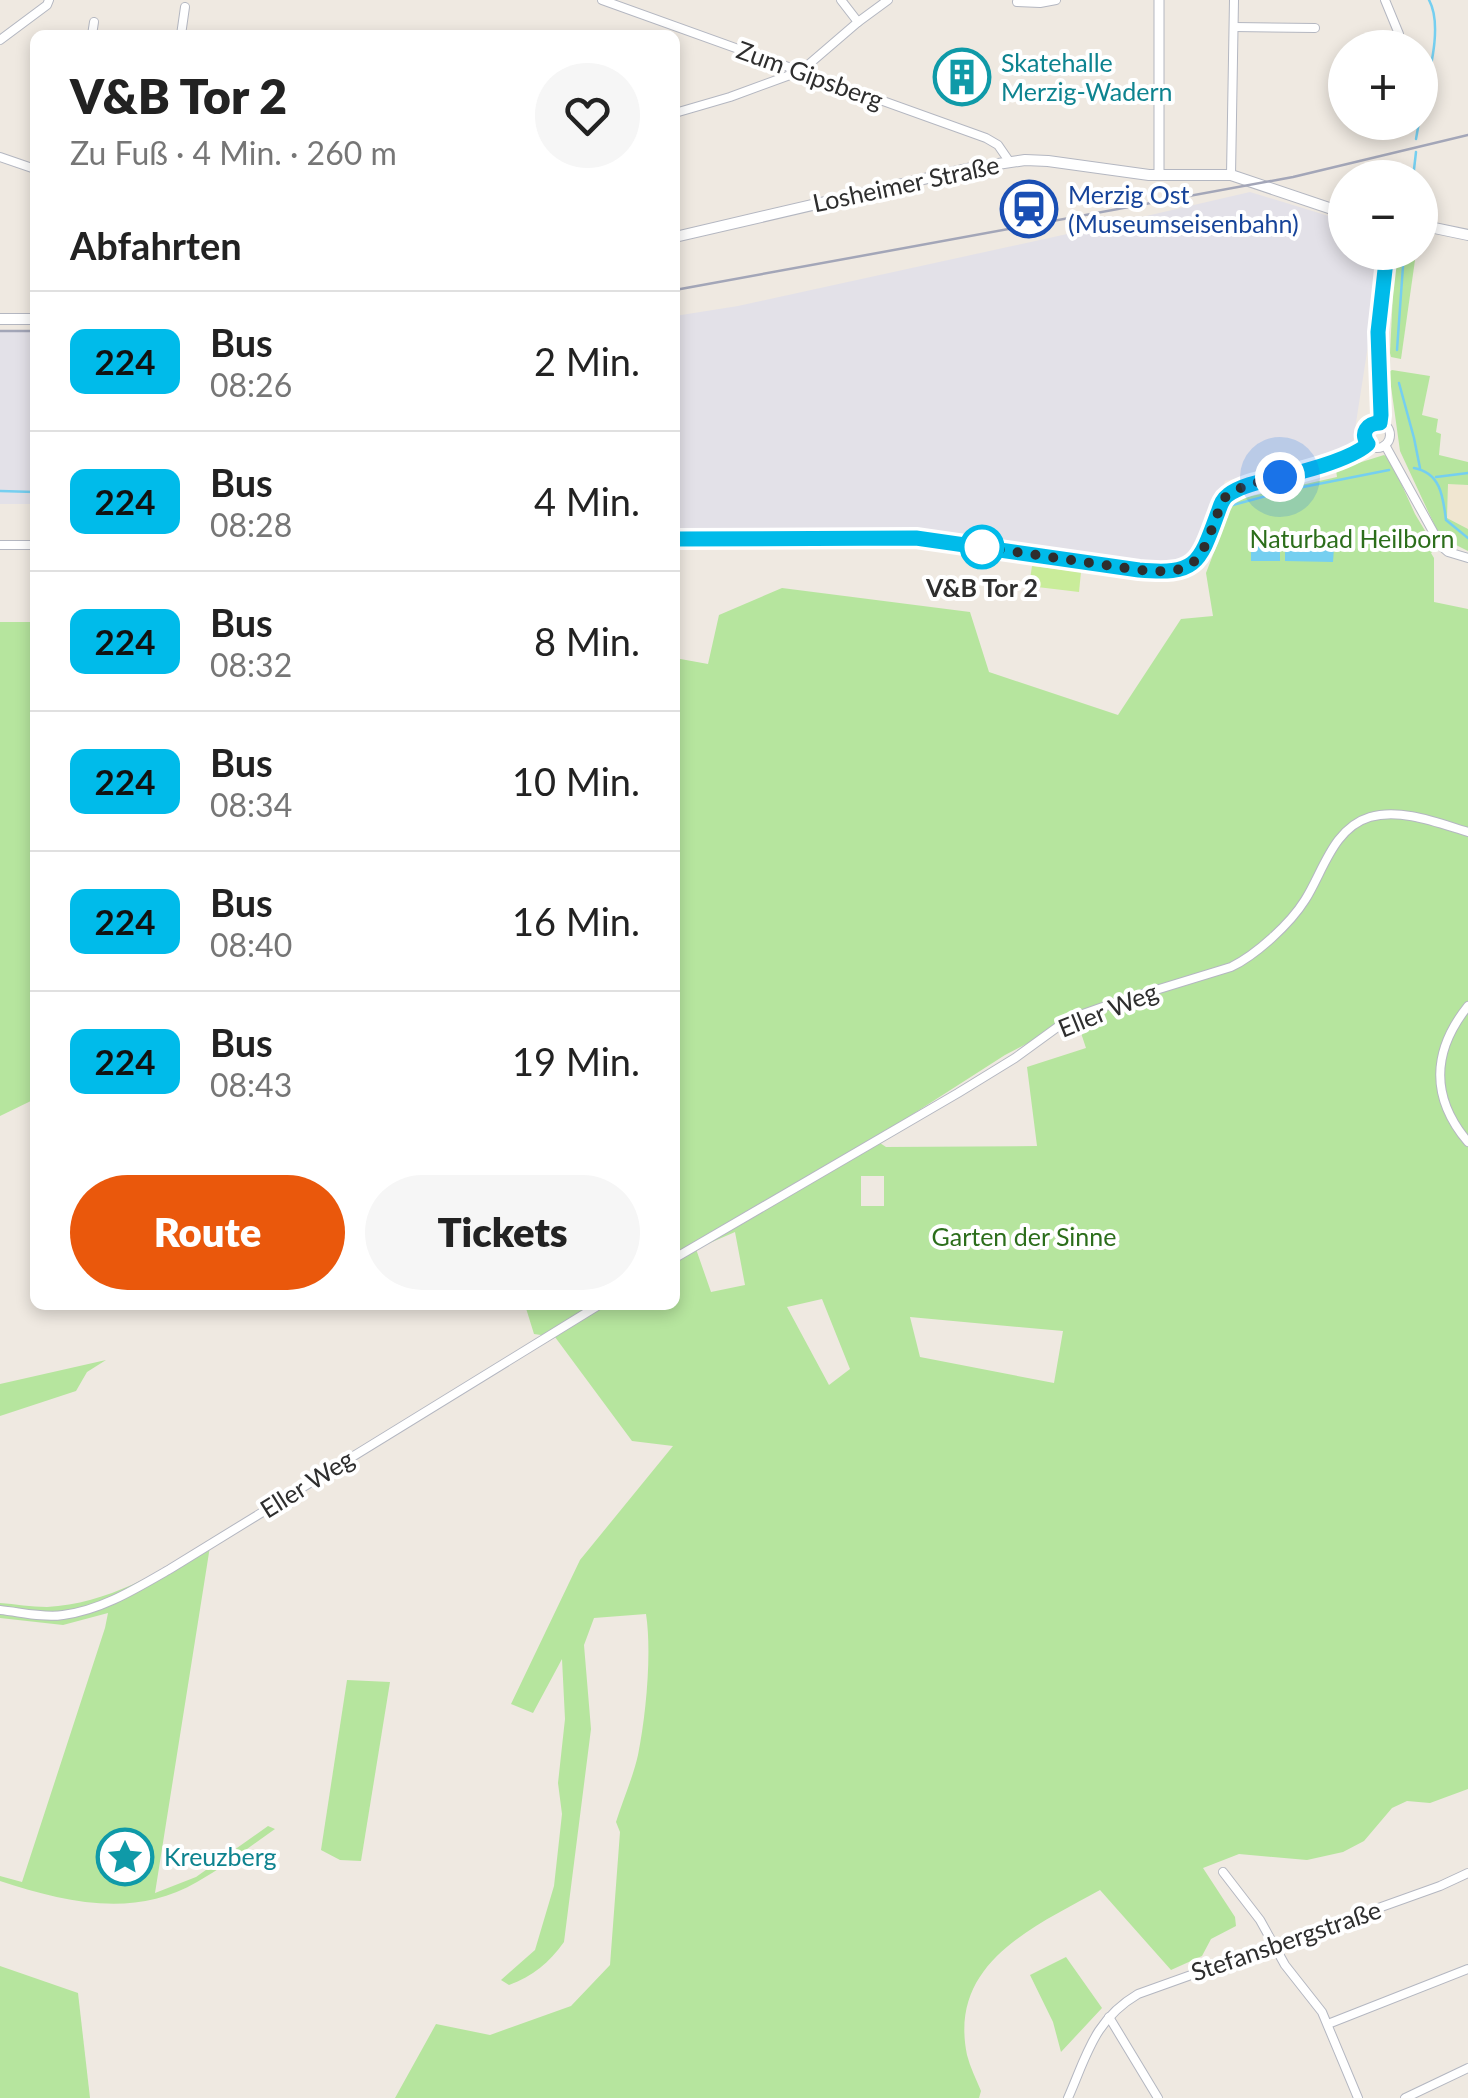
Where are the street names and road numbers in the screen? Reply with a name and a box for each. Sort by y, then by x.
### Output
street label: Zum Gipsberg [733,34,888,114]
street label: Losheimer Straße [810,149,1002,217]
street label: Eller Weg [1053,976,1162,1043]
street label: Eller Weg [254,1443,359,1524]
street label: Stefansbergstraße [1187,1894,1384,1987]

